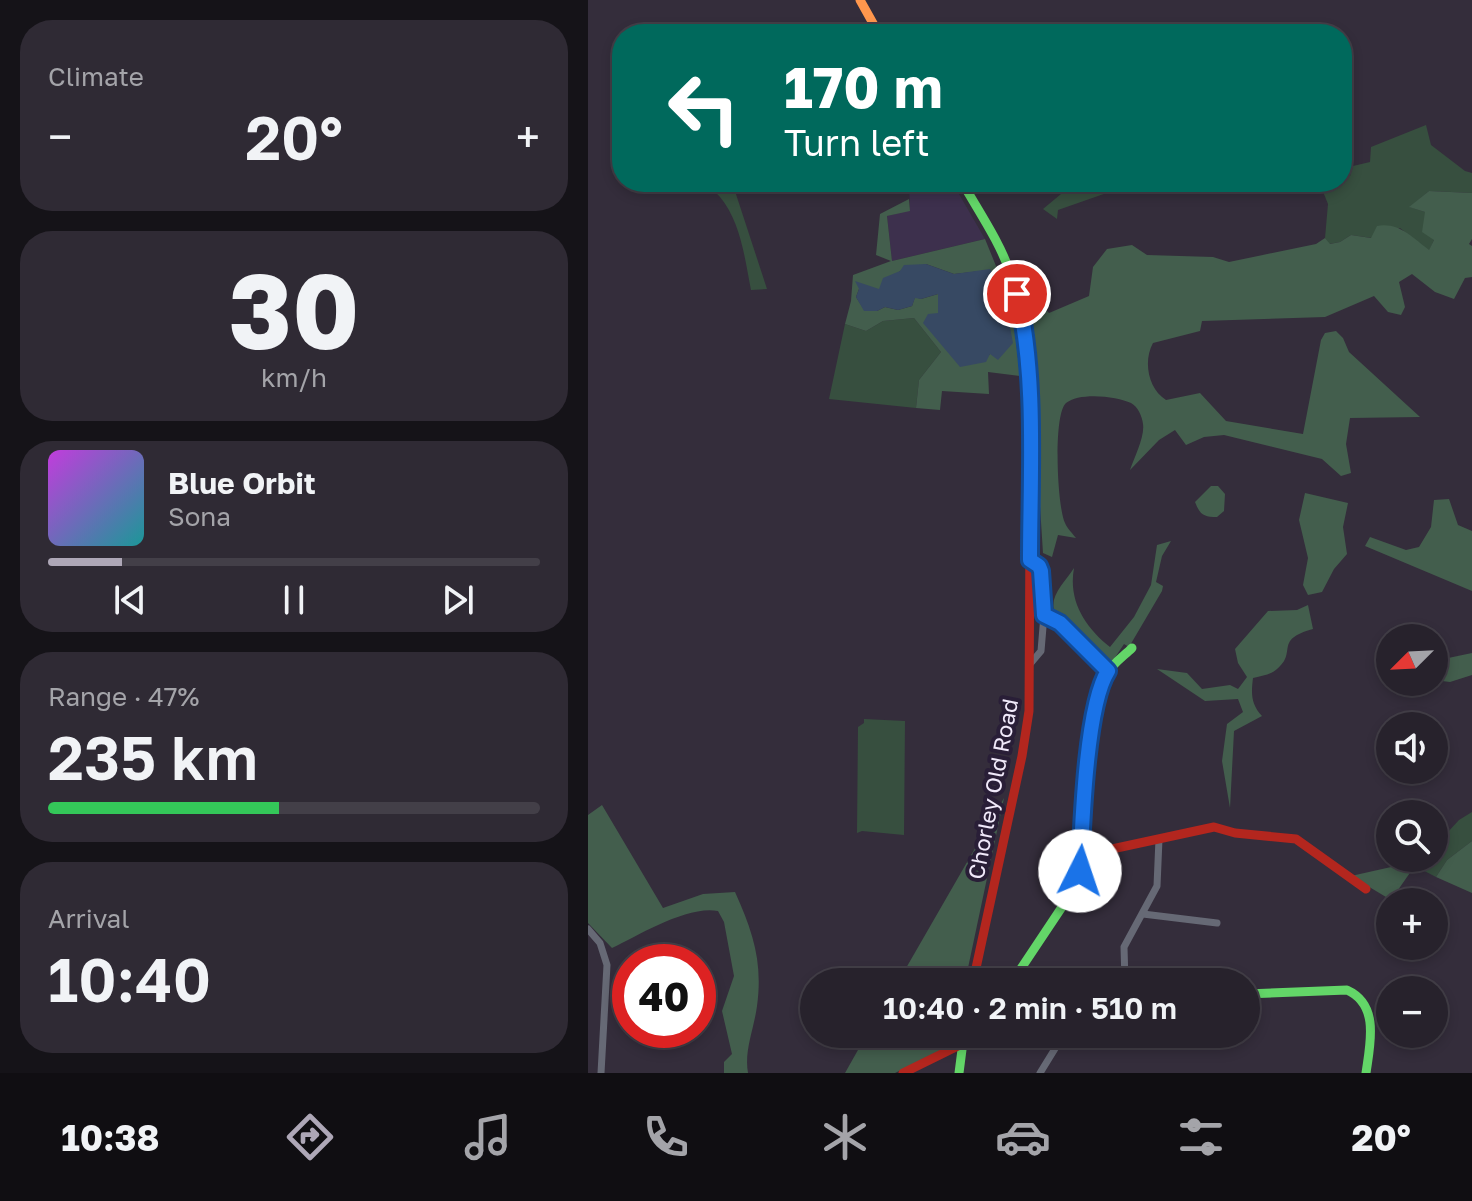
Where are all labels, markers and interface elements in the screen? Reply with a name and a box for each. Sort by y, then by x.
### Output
text: 170 m [784,53,943,120]
icon: left [652,56,756,160]
text: Climate [48,61,144,92]
text: 20° [245,101,343,173]
text: − [48,110,72,163]
text: + [516,110,540,163]
text: Turn left [784,121,930,164]
text: 30 [228,247,360,372]
pin [983,260,1051,328]
icon: arrive [995,272,1039,316]
text: km/h [261,362,327,393]
text: Blue Orbit [168,465,316,501]
text: Sona [168,501,231,532]
icon: previous [108,578,152,622]
icon: pause [272,578,316,622]
icon: next [436,578,480,622]
north arrow [1376,624,1448,696]
map controls [1376,624,1448,1048]
text: Range · 47% [48,681,199,712]
street label: Chorley Old Road [962,696,1023,881]
button: sound [1376,712,1448,784]
text: 235 km [48,721,258,793]
button: search [1376,800,1448,872]
position arrow [1038,829,1122,913]
button: + [1376,888,1448,960]
text: Arrival [48,903,129,934]
text: 10:40 [48,943,211,1015]
speed limit sign: 40 [612,944,716,1048]
button: − [1376,976,1448,1048]
text: 10:40 · 2 min · 510 m [883,990,1177,1026]
icon: directions [282,1109,338,1165]
icon: music [460,1109,516,1165]
icon: phone [638,1109,694,1165]
icon: climate [817,1109,873,1165]
icon: car [995,1109,1051,1165]
icon: filters [1173,1109,1229,1165]
text: 10:38 [61,1116,160,1159]
text: 20° [1351,1116,1411,1159]

